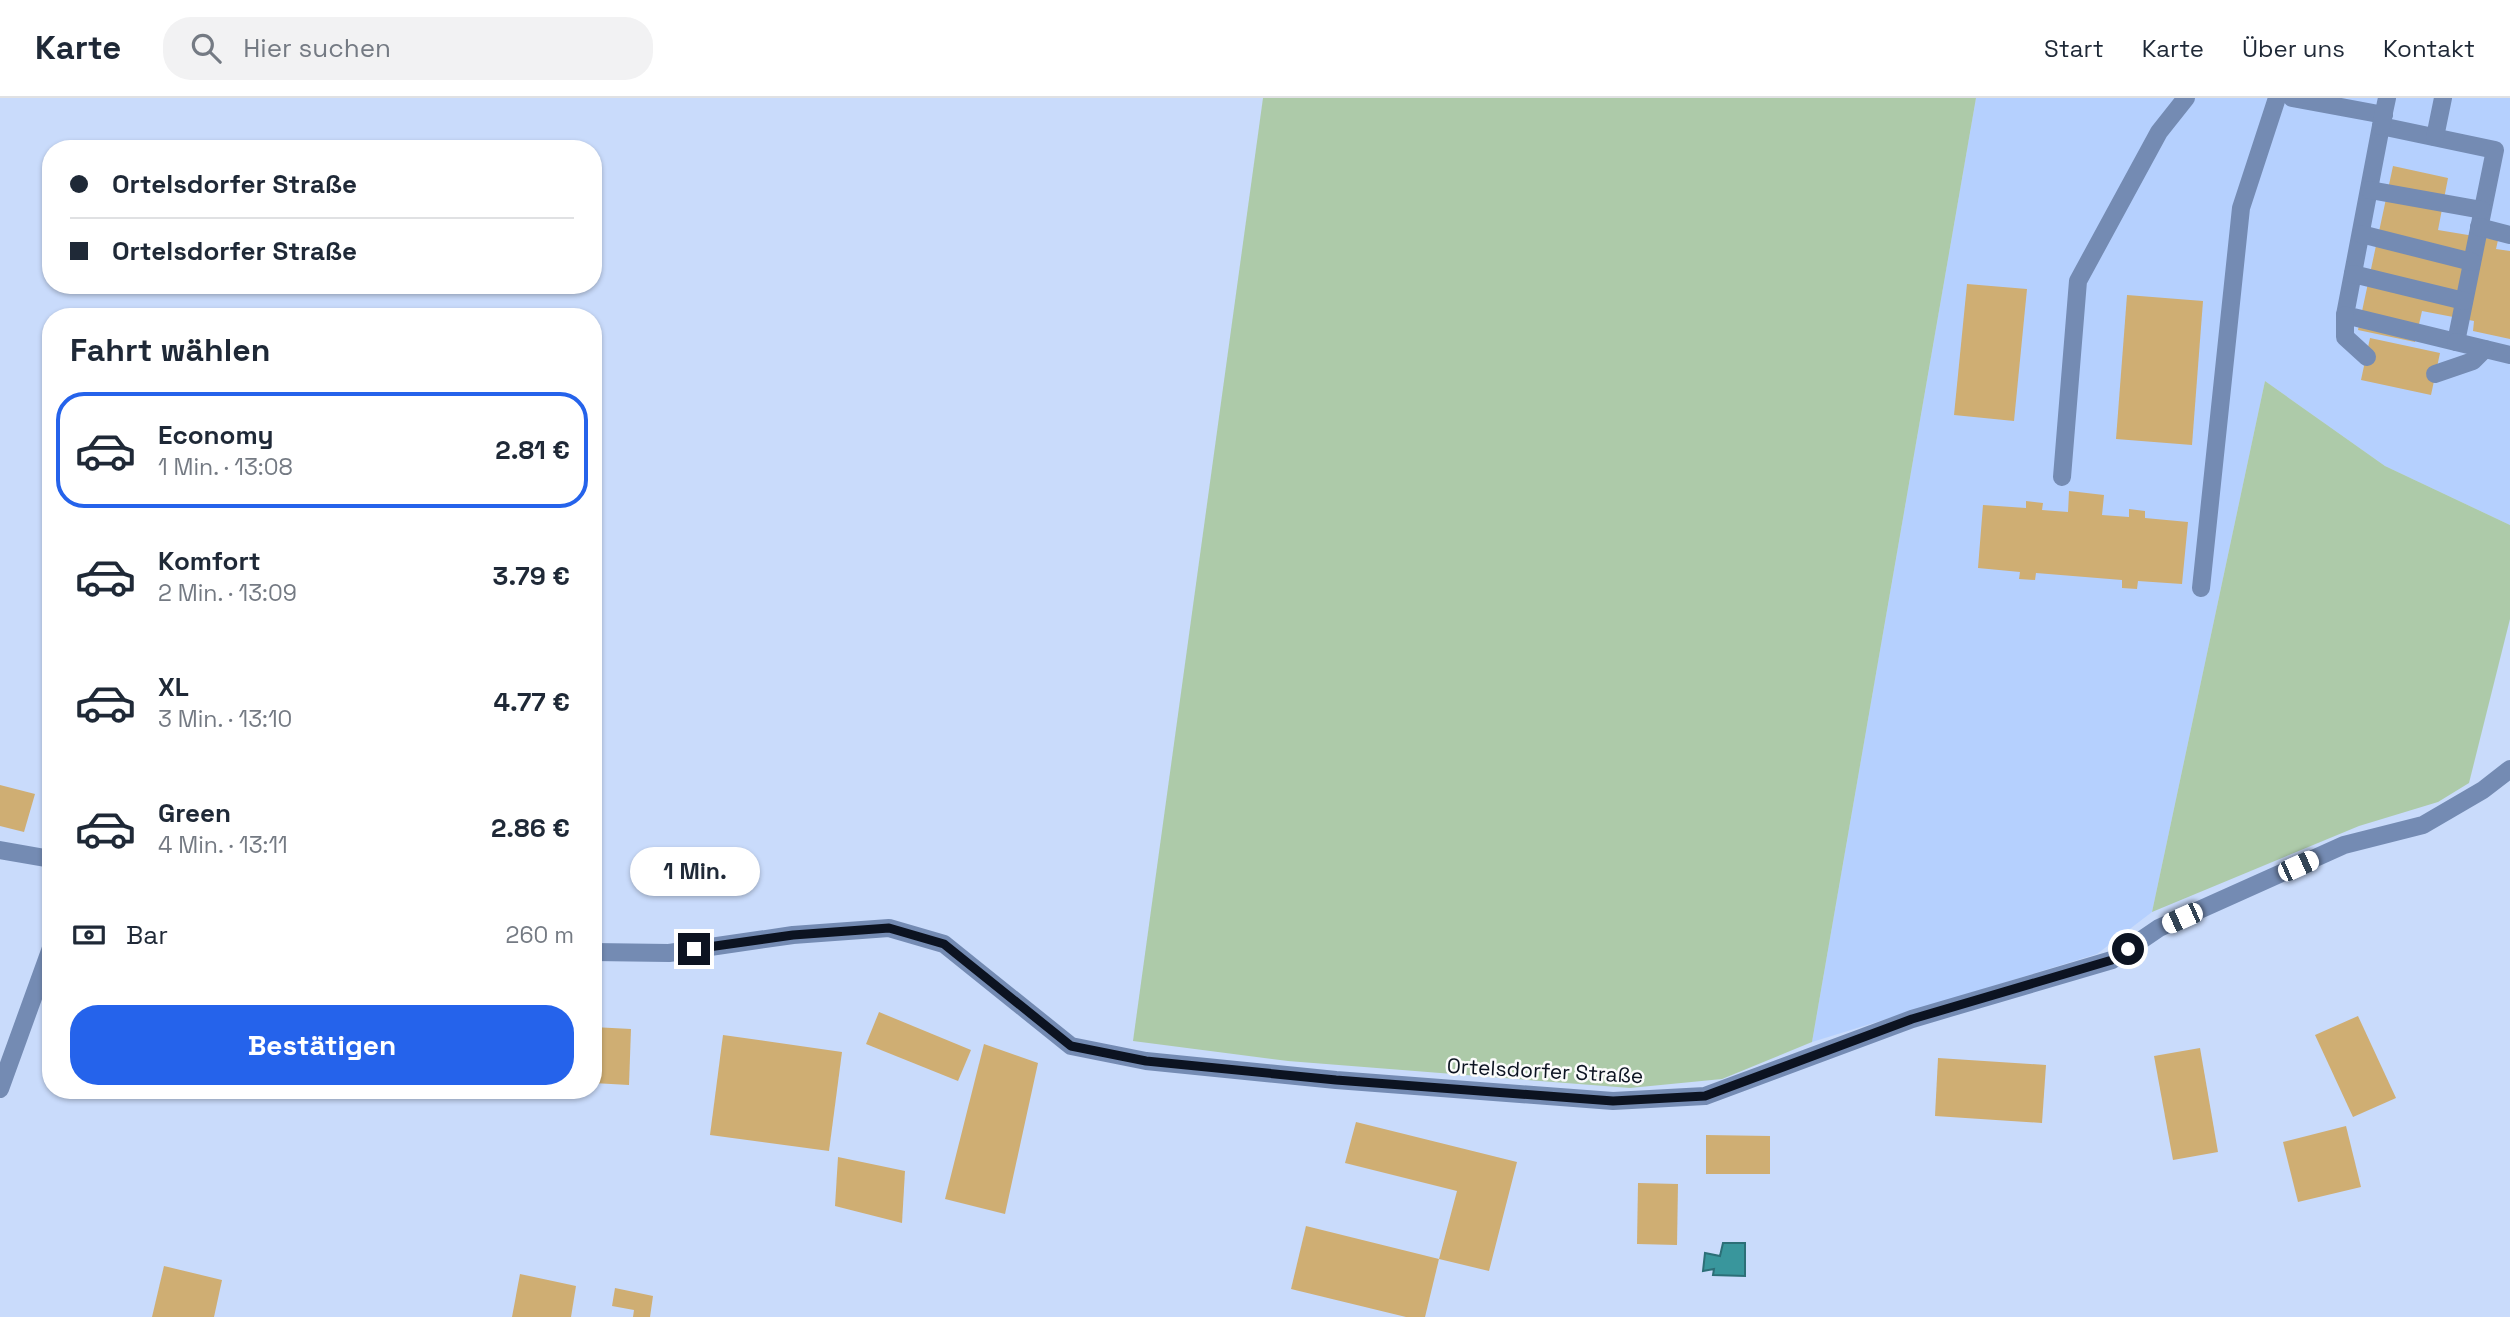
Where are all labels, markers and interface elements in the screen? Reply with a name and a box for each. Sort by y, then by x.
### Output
search box [163,17,653,80]
text: Karte [35,27,121,69]
icon: search [187,29,225,67]
text: Hier suchen [243,31,391,65]
text: Start [2044,33,2104,64]
text: Karte [2142,33,2204,64]
text: Über uns [2242,33,2345,64]
text: Kontakt [2383,33,2475,64]
text: Ortelsdorfer Straße [112,167,357,201]
text: Ortelsdorfer Straße [112,234,357,268]
text: Fahrt wählen [70,330,270,370]
text: Economy [158,418,274,452]
icon: car [74,419,137,482]
text: 2.81 € [495,433,570,467]
text: 1 Min. · 13:08 [158,452,293,482]
text: Komfort [158,544,261,578]
icon: car [74,545,137,608]
text: 3.79 € [493,559,570,593]
text: 2 Min. · 13:09 [158,578,297,608]
text: XL [158,670,189,704]
icon: car [74,671,137,734]
text: 4.77 € [494,685,570,719]
text: 3 Min. · 13:10 [158,704,292,734]
text: Green [158,796,231,830]
icon: car [74,797,137,860]
text: 2.86 € [491,811,570,845]
text: 4 Min. · 13:11 [158,830,288,860]
callout: 1 Min. [629,848,759,896]
car [2275,848,2322,884]
text: 1 Min. [663,856,727,886]
car [2159,900,2206,936]
icon: cash [70,916,108,954]
text: Bar [126,918,168,952]
text: 260 m [506,920,574,950]
route end [678,933,710,965]
route start [2112,933,2144,965]
button: Bestätigen [70,1005,574,1085]
street label: Ortelsdorfer Straße [1446,1052,1644,1089]

